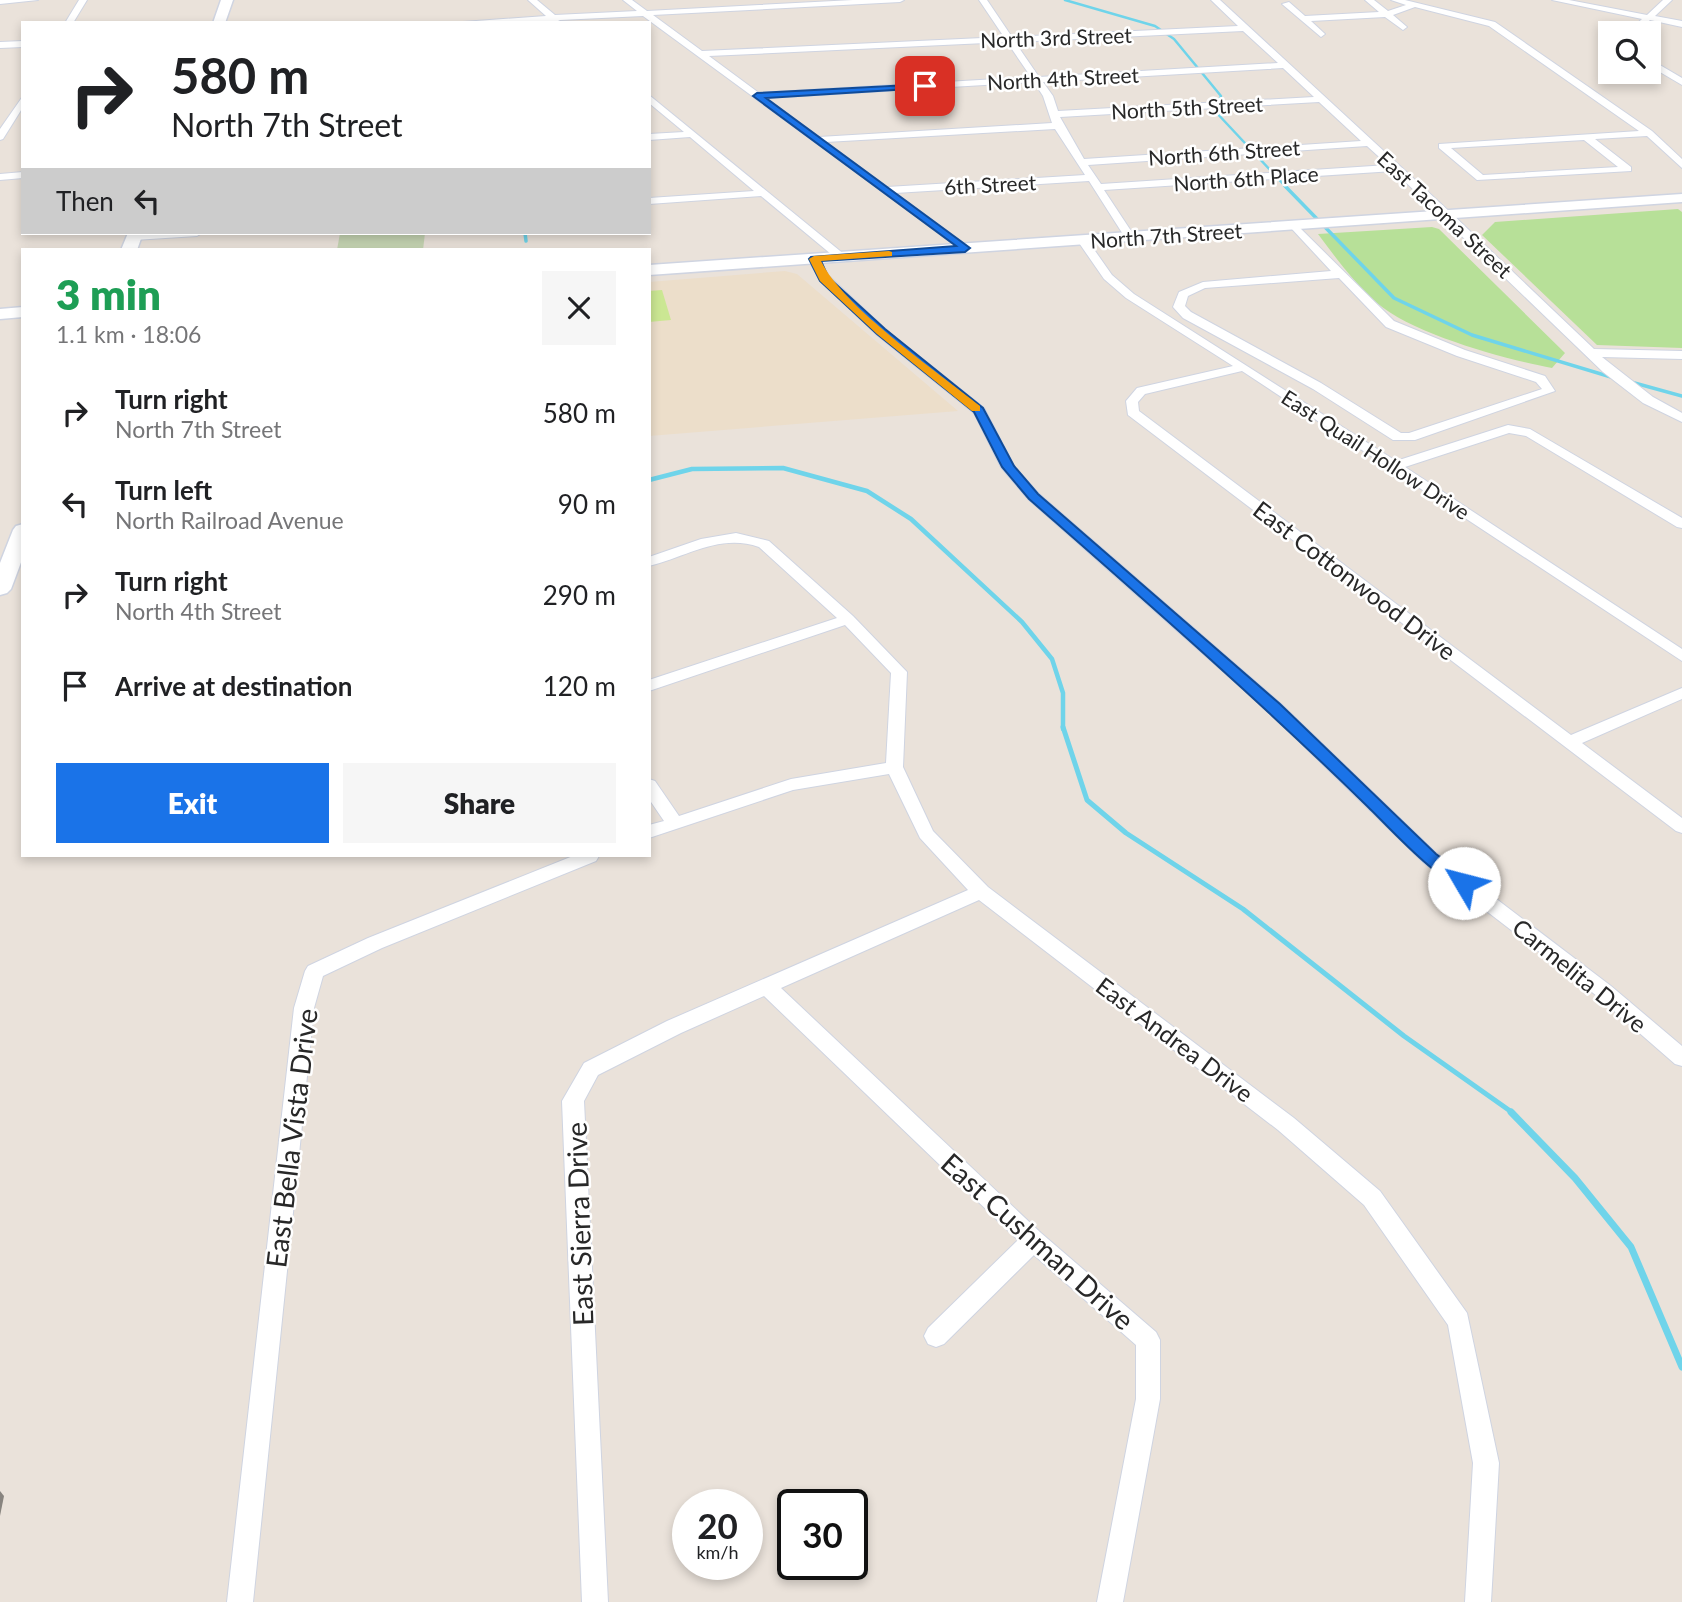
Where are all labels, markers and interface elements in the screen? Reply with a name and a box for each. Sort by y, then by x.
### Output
map controls [1598,21,1661,84]
button: search [1598,21,1661,84]
street label: North 3rd Street [980,22,1133,52]
text: 580 m [171,46,309,104]
icon: right [56,49,147,140]
pin [895,56,955,116]
street label: North 4th Street [986,62,1140,94]
icon: arrive [906,67,944,105]
street label: North 5th Street [1110,91,1264,123]
text: North 7th Street [171,105,403,144]
street label: North 6th Street [1147,134,1301,170]
street label: East Tacoma Street [1373,145,1518,283]
street label: North 6th Place [1173,160,1319,196]
street label: 6th Street [943,169,1037,199]
icon: left [128,182,166,220]
text: Then [56,185,114,217]
street label: North 7th Street [1089,217,1243,253]
text: 3 min [56,269,161,319]
button: close [542,271,616,345]
text: 1.1 km · 18:06 [56,320,201,348]
text: Turn right [115,383,228,415]
street label: East Quail Hollow Drive [1277,384,1475,524]
icon: right [56,394,94,432]
text: 580 m [543,397,616,429]
text: North 7th Street [115,415,281,443]
text: Turn left [115,474,212,506]
icon: left [56,485,94,523]
text: 90 m [558,488,616,520]
street label: East Cottonwood Drive [1248,494,1462,666]
text: North Railroad Avenue [115,506,344,534]
text: Turn right [115,565,228,597]
icon: right [56,576,94,614]
text: 290 m [543,579,616,611]
text: North 4th Street [115,597,281,625]
icon: arrive [56,667,94,705]
text: Arrive at destination [115,670,352,702]
text: 120 m [543,670,616,702]
button: Exit [56,763,329,843]
button: Share [343,763,616,843]
position arrow [1427,846,1501,920]
street label: Carmelita Drive [1507,912,1653,1038]
street label: East Andrea Drive [1091,970,1259,1108]
street label: East Bella Vista Drive [258,1006,324,1270]
street label: East Sierra Drive [558,1122,600,1326]
street label: East Cushman Drive [935,1146,1141,1336]
speed limit sign: 30 [777,1489,868,1580]
text: 20 [697,1504,738,1546]
text: km/h [696,1541,739,1563]

